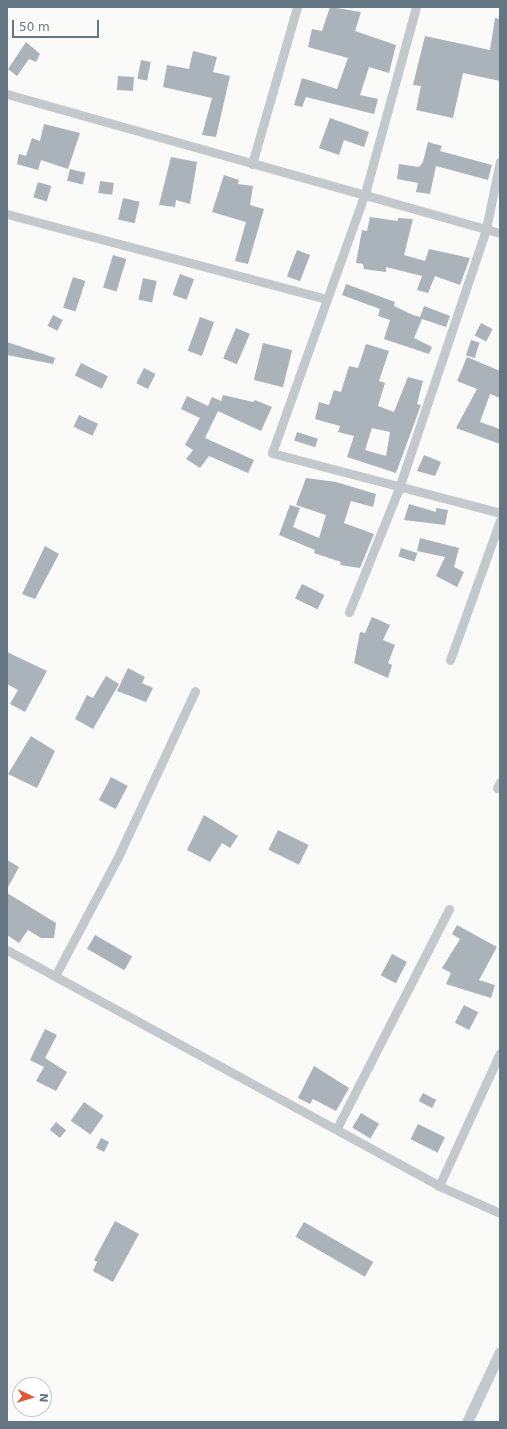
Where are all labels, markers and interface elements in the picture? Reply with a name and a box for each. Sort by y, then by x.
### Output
scale bar [14,12,101,38]
text: 50 m [19,20,50,34]
north arrow [12,1377,52,1417]
text: N [37,1393,50,1403]

